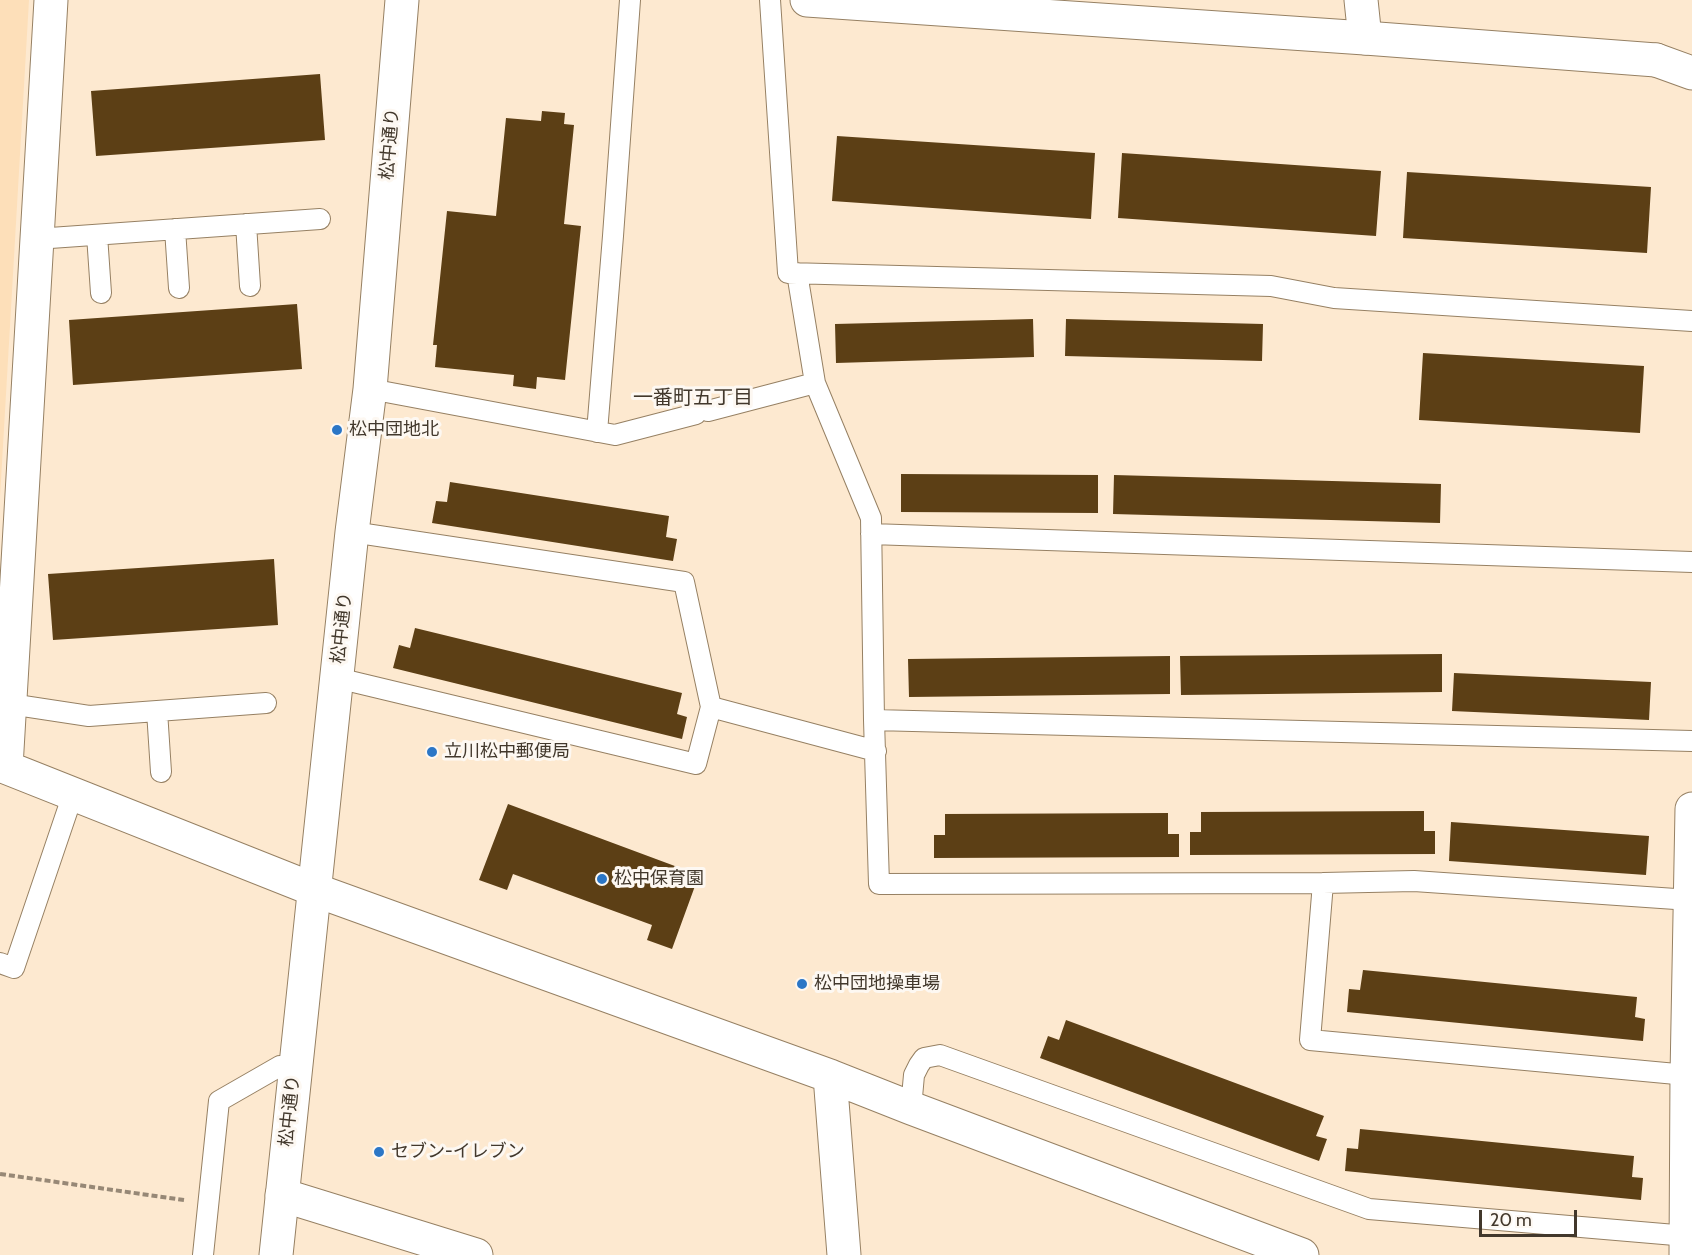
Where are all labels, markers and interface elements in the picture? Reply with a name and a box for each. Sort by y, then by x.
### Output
street label: 松中通り [376,107,404,181]
district label: 一番町五丁目 [633,386,753,410]
place label: 松中団地北 [349,419,439,441]
marker: 松中団地北 [330,423,344,437]
street label: 松中通り [327,591,357,665]
place label: 立川松中郵便局 [444,741,570,763]
marker: 立川松中郵便局 [425,745,439,759]
place label: 松中保育園 [614,868,704,890]
marker: 松中保育園 [595,872,609,886]
place label: 松中団地操車場 [814,973,940,995]
marker: 松中団地操車場 [795,977,809,991]
street label: 松中通り [275,1074,305,1148]
place label: セブン-イレブン [391,1141,525,1163]
marker: セブン-イレブン [372,1145,386,1159]
scale bar [1482,1198,1580,1236]
text: 20 m [1490,1209,1532,1231]

